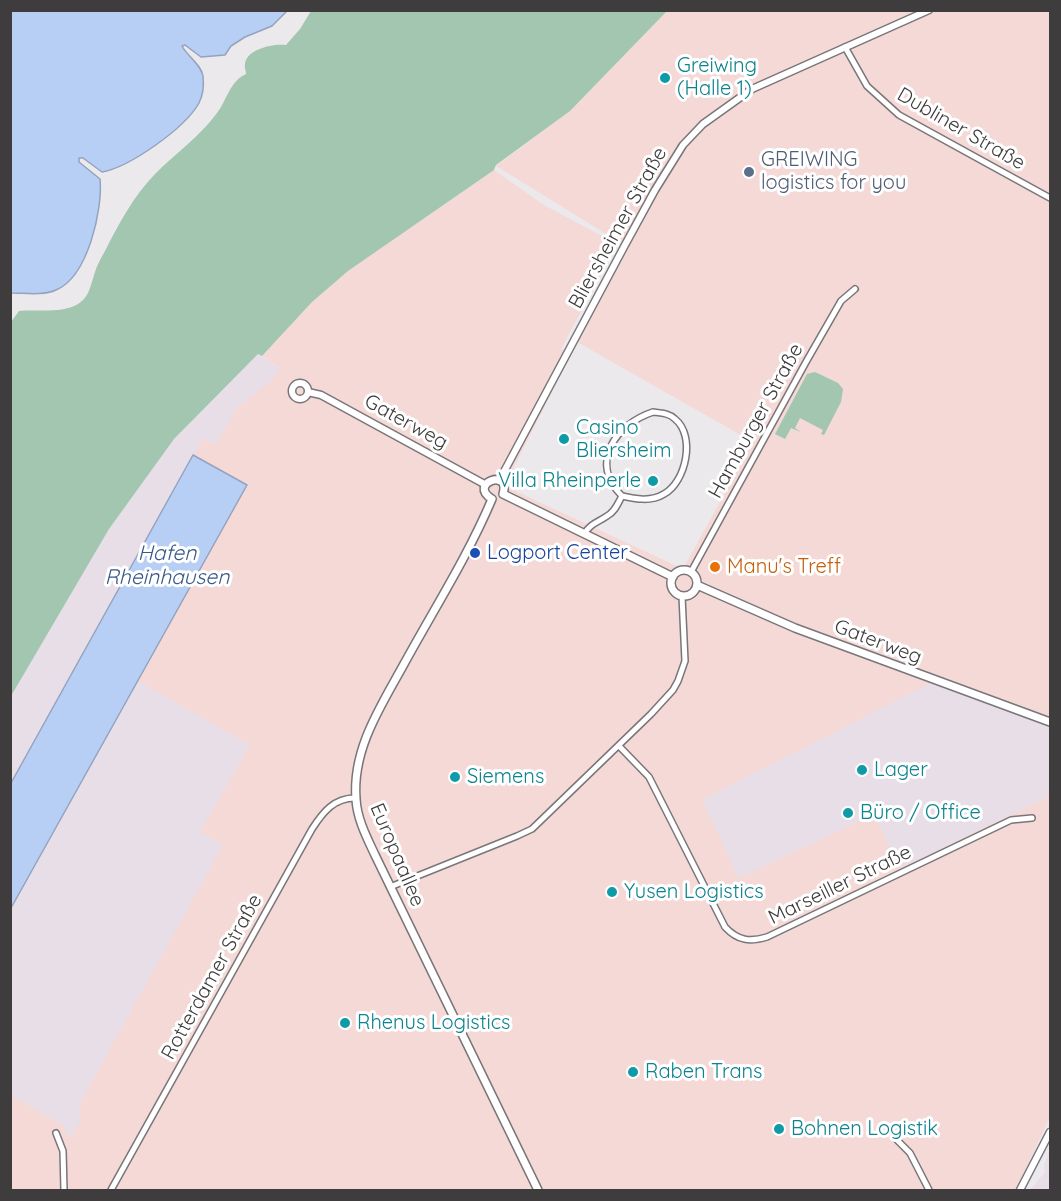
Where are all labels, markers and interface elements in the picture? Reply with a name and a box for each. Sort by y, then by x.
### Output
place label: Greiwing (Halle 1) [677,54,757,101]
marker: Greiwing (Halle 1) [658,71,672,85]
street label: Dubliner Straße [893,83,1029,175]
street label: Bliersheimer Straße [564,143,672,313]
place label: GREIWING logistics for you [761,148,906,195]
marker: GREIWING logistics for you [742,165,756,179]
street label: Hamburger Straße [704,339,808,503]
street label: Gaterweg [360,389,452,455]
place label: Casino Bliersheim [576,416,671,463]
marker: Casino Bliersheim [557,432,571,446]
place label: Villa Rheinperle [498,469,641,493]
marker: Villa Rheinperle [646,474,660,488]
water label: Hafen Rheinhausen [105,541,229,591]
place label: Logport Center [487,541,628,565]
marker: Logport Center [468,546,482,560]
place label: Manu's Treff [727,555,841,579]
marker: Manu's Treff [708,560,722,574]
street label: Gaterweg [831,614,925,670]
place label: Lager [874,758,928,782]
marker: Lager [855,763,869,777]
place label: Siemens [467,765,544,789]
marker: Siemens [448,770,462,784]
street label: Europaallee [364,800,430,910]
place label: Büro / Office [860,801,981,825]
marker: Büro / Office [841,806,855,820]
street label: Marseiller Straße [765,840,915,930]
place label: Yusen Logistics [624,880,764,904]
marker: Yusen Logistics [605,885,619,899]
street label: Rotterdamer Straße [157,890,267,1064]
place label: Rhenus Logistics [357,1011,510,1035]
marker: Rhenus Logistics [338,1016,352,1030]
place label: Raben Trans [645,1060,762,1084]
marker: Raben Trans [626,1065,640,1079]
place label: Bohnen Logistik [791,1117,938,1141]
marker: Bohnen Logistik [772,1122,786,1136]

